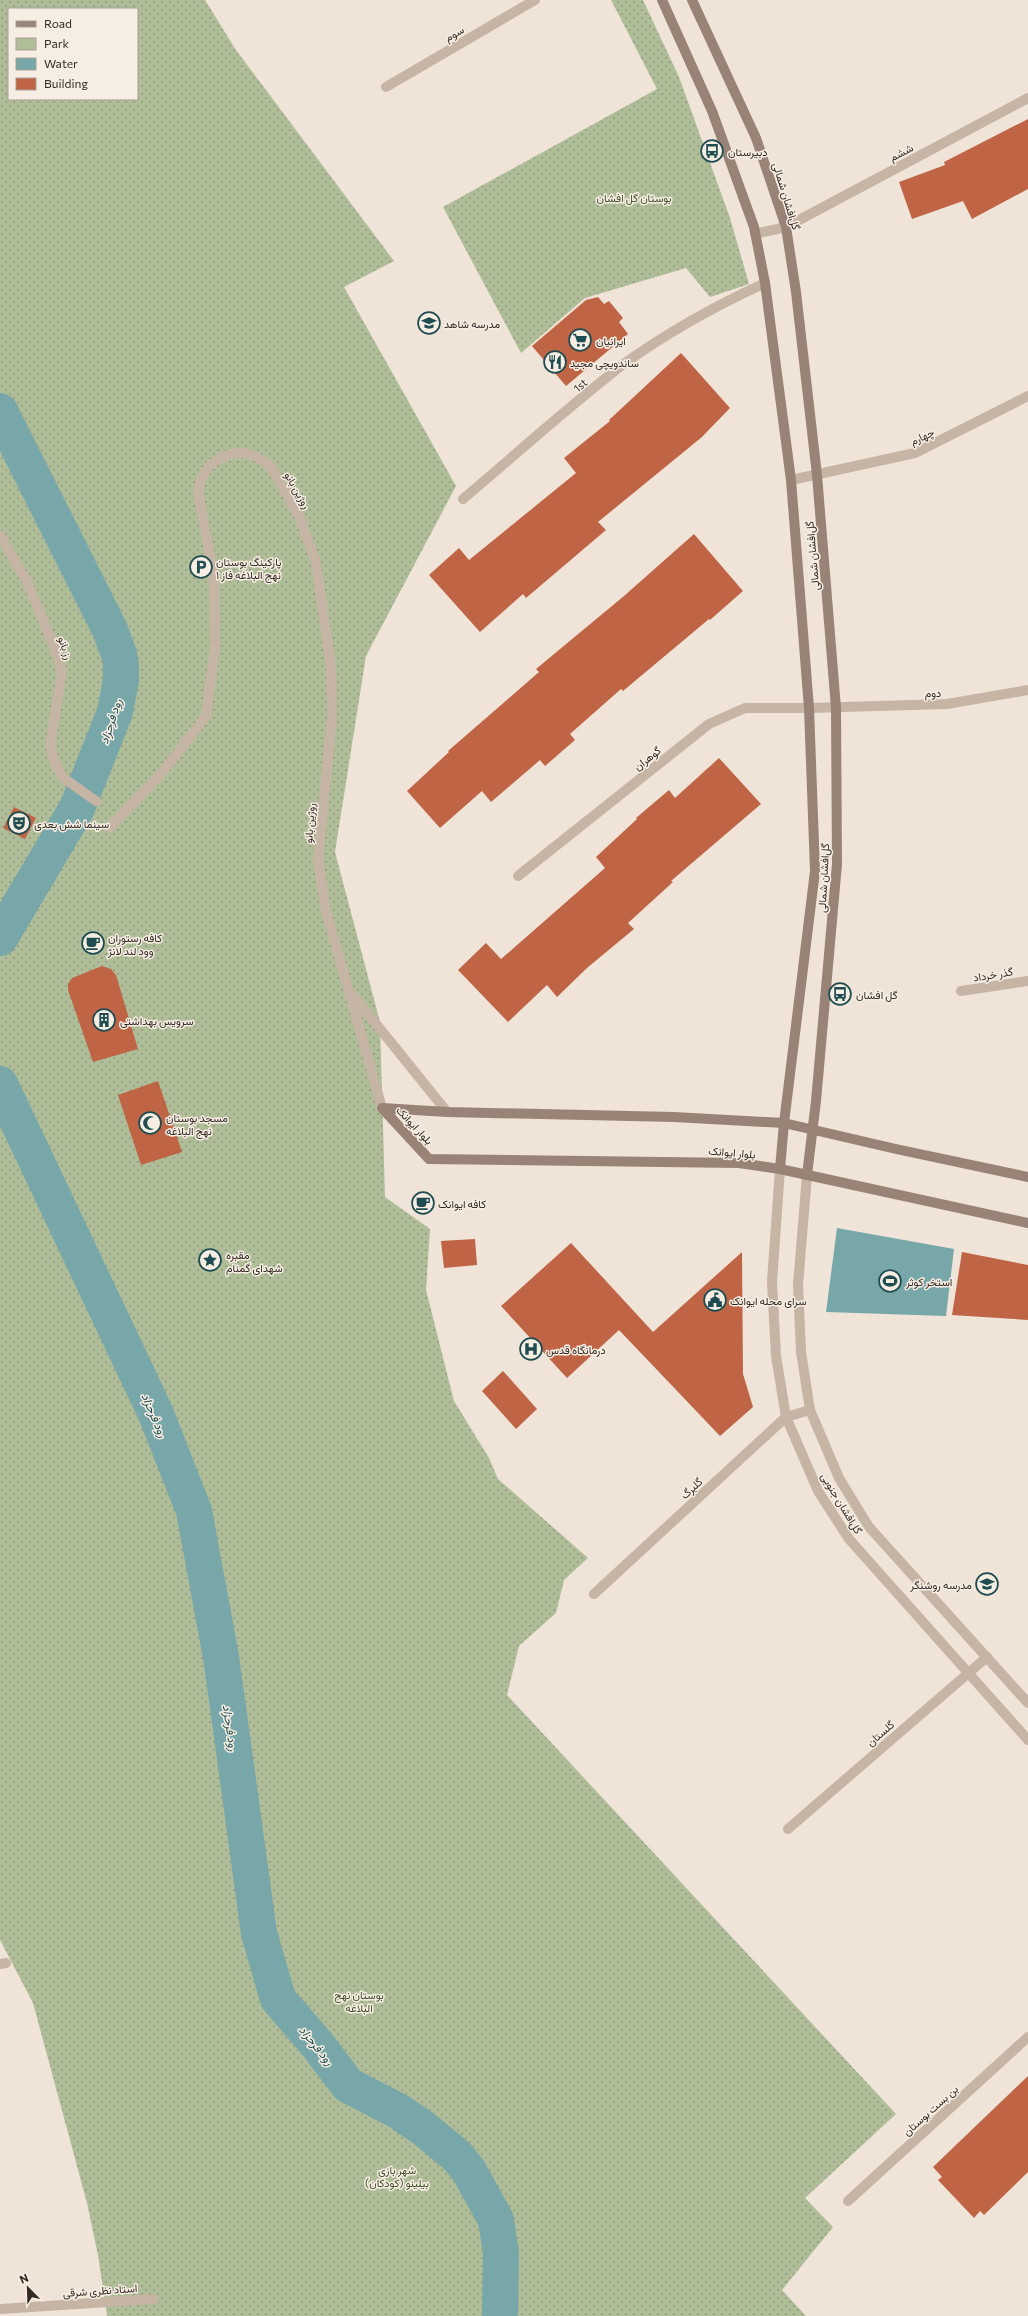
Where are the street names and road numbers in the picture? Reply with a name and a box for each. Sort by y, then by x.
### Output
street label: سوم [442,22,467,45]
street label: ششم [887,140,916,165]
street label: گل‌افشان شمالی [770,161,803,232]
street label: 1st [570,375,590,395]
street label: چهارم [908,425,937,449]
street label: روژین بانو [281,469,314,511]
street label: گل‌افشان شمالی [802,521,823,591]
street label: رز بانو [55,635,76,662]
street label: دوم [925,686,941,701]
street label: گوهران [631,743,664,773]
street label: روژین بانو [301,802,318,844]
street label: گل‌افشان شمالی [815,843,832,913]
street label: گذر خرداد [972,964,1014,985]
street label: بلوار ایوانک [393,1103,436,1148]
street label: بلوار ایوانک [708,1143,756,1162]
street label: گل‌افشان جنوبی [818,1470,865,1536]
street label: گلبرگ [677,1475,705,1502]
street label: گلستان [864,1717,897,1748]
street label: بن بست بوستان [900,2082,961,2139]
street label: استاد نظری شرقی [62,2281,138,2300]

